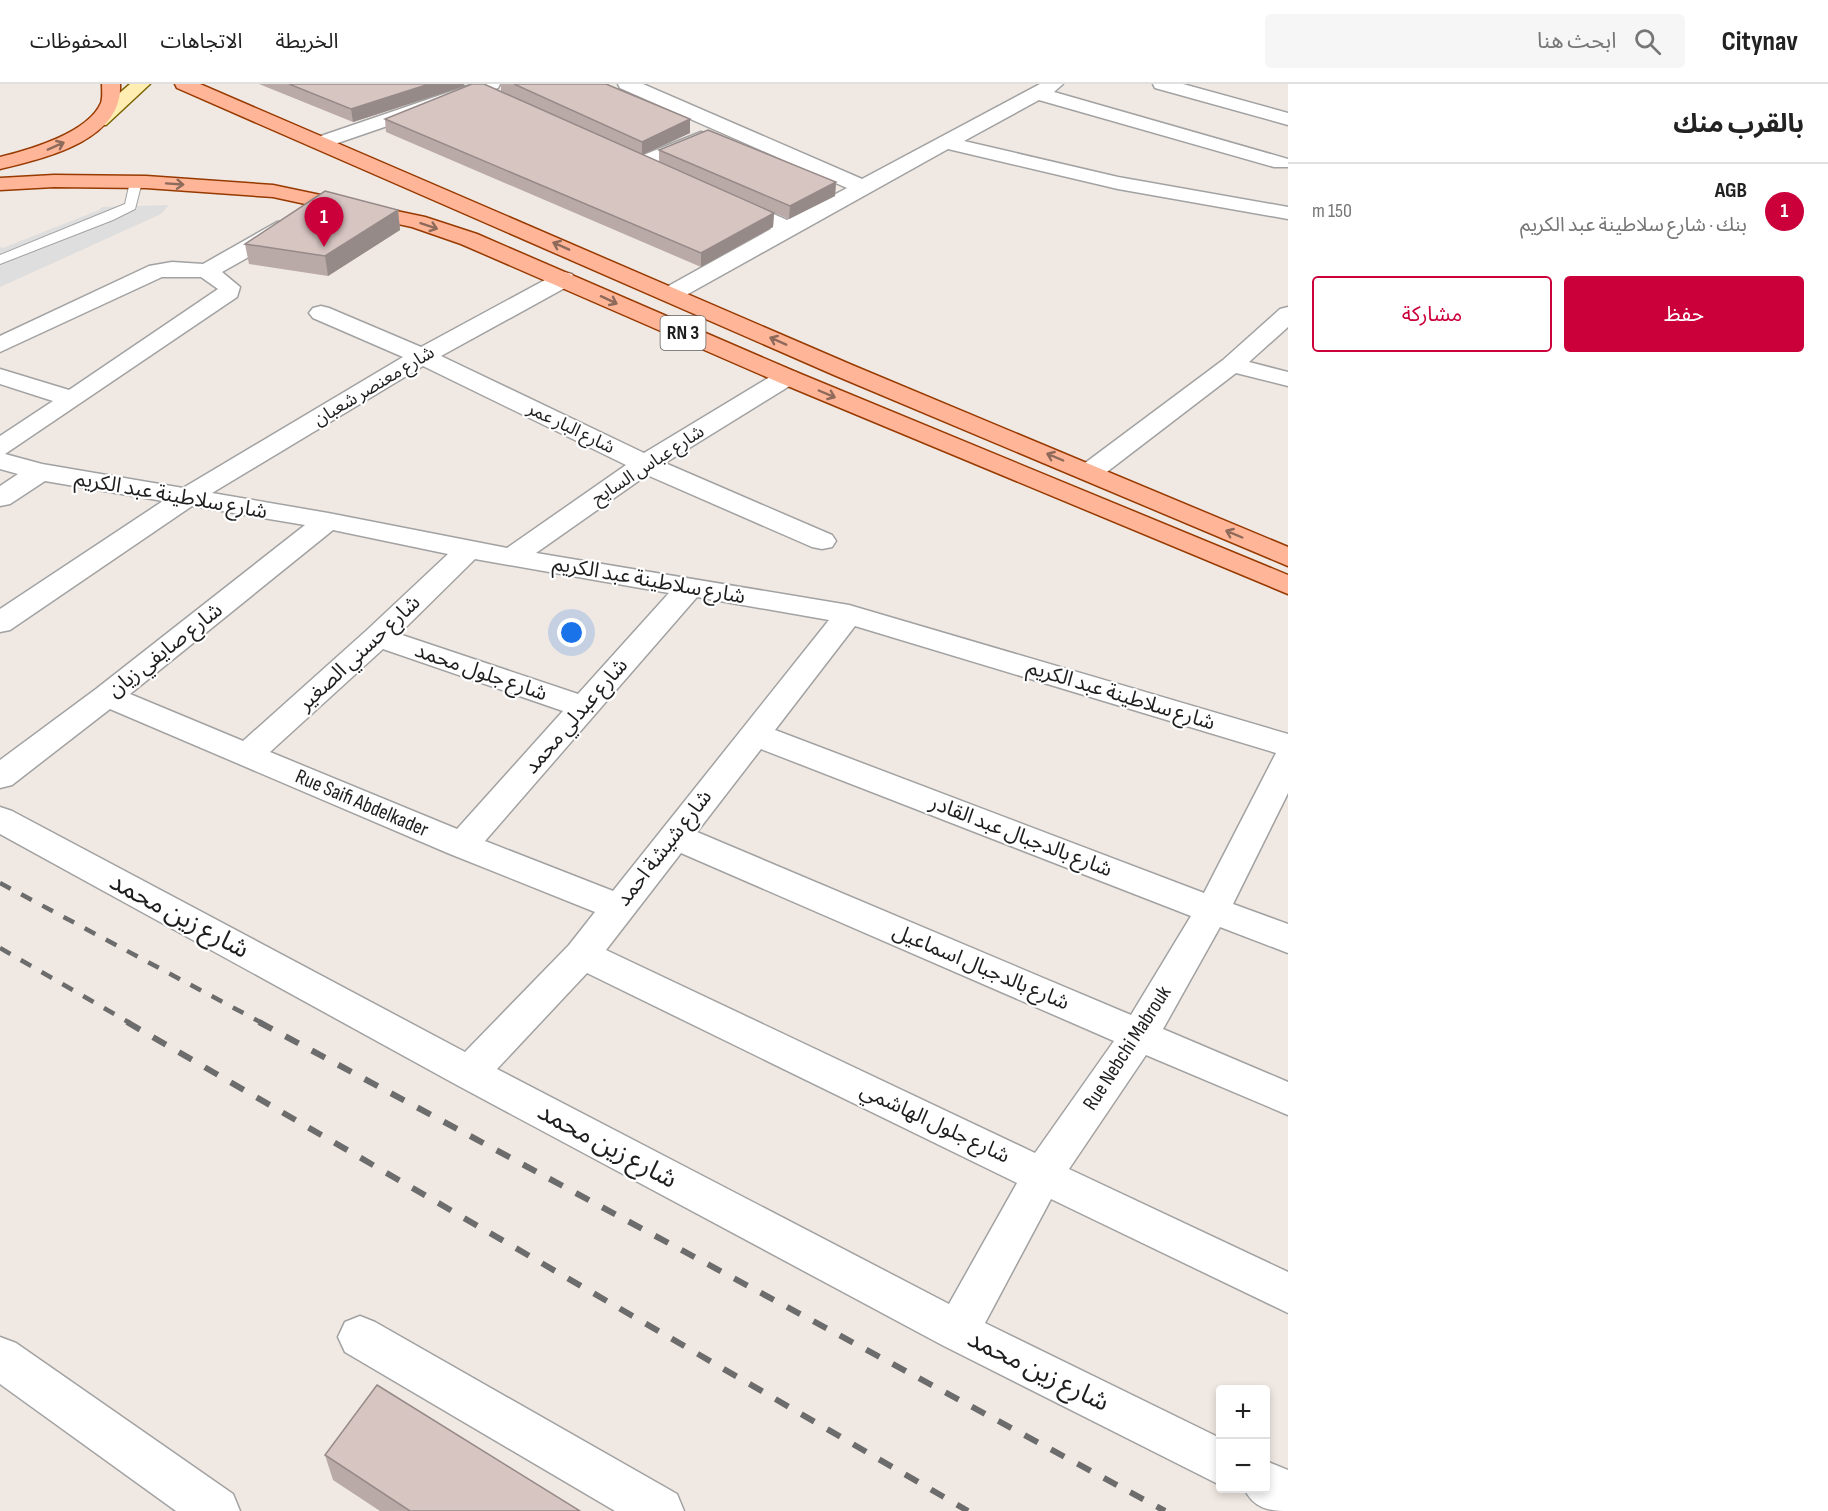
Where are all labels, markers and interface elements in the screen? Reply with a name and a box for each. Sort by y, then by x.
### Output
search box [1265,14,1685,68]
icon: search [1631,25,1664,58]
text: Citynav [1721,25,1798,58]
text: ابحث هنا [1537,28,1616,55]
text: المحفوظات [30,29,127,54]
text: الاتجاهات [160,29,242,54]
text: الخريطة [275,29,338,54]
text: بالقرب منك [1673,109,1804,140]
one-way arrow [46,139,64,151]
text: AGB [1715,177,1747,204]
one-way arrow [165,179,184,190]
pin: 1 [304,198,344,247]
text: 150 m [1312,199,1352,223]
text: 1 [1781,199,1788,223]
text: بنك · شارع سلاطينة عبد الكريم [1520,213,1747,237]
one-way arrow [419,221,438,232]
one-way arrow [553,240,571,251]
button: مشاركة [1312,276,1552,352]
button: حفظ [1564,276,1804,352]
one-way arrow [599,295,617,306]
road number: RN 3 [660,316,706,350]
one-way arrow [770,335,788,346]
street label: شارع معنصر شعبان [310,342,440,433]
one-way arrow [817,389,835,400]
street label: شارع البار عمر [522,397,618,461]
street label: شارع عباس السايح [588,421,710,512]
one-way arrow [1046,451,1065,462]
street label: شارع سلاطينة عبد الكريم [72,466,269,526]
one-way arrow [1226,528,1244,539]
street label: شارع سلاطينة عبد الكريم [550,551,747,611]
street label: شارع حسني الصغير [292,590,427,719]
street label: شارع صايفي زيان [103,597,229,705]
your location [557,618,586,647]
street label: شارع جلول محمد [411,638,551,708]
street label: شارع عبدلي محمد [519,653,635,781]
street label: شارع سلاطينة عبد الكريم [1023,654,1218,737]
street label: Rue Saifi Abdelkader [292,764,432,842]
street label: شارع شيشة احمد [611,785,719,912]
street label: شارع بالدجبال عبد القادر [925,789,1116,884]
street label: شارع زين محمد [103,866,254,967]
street label: شارع بالدجبال اسماعيل [888,918,1073,1017]
street label: Rue Nebchi Mabrouk [1078,981,1176,1115]
street label: شارع جلول الهاشمي [855,1077,1014,1171]
street label: شارع زين محمد [531,1096,682,1197]
street label: شارع زين محمد [961,1323,1114,1420]
map controls [1216,1385,1270,1493]
button: + [1216,1385,1270,1439]
button: − [1216,1439,1270,1493]

